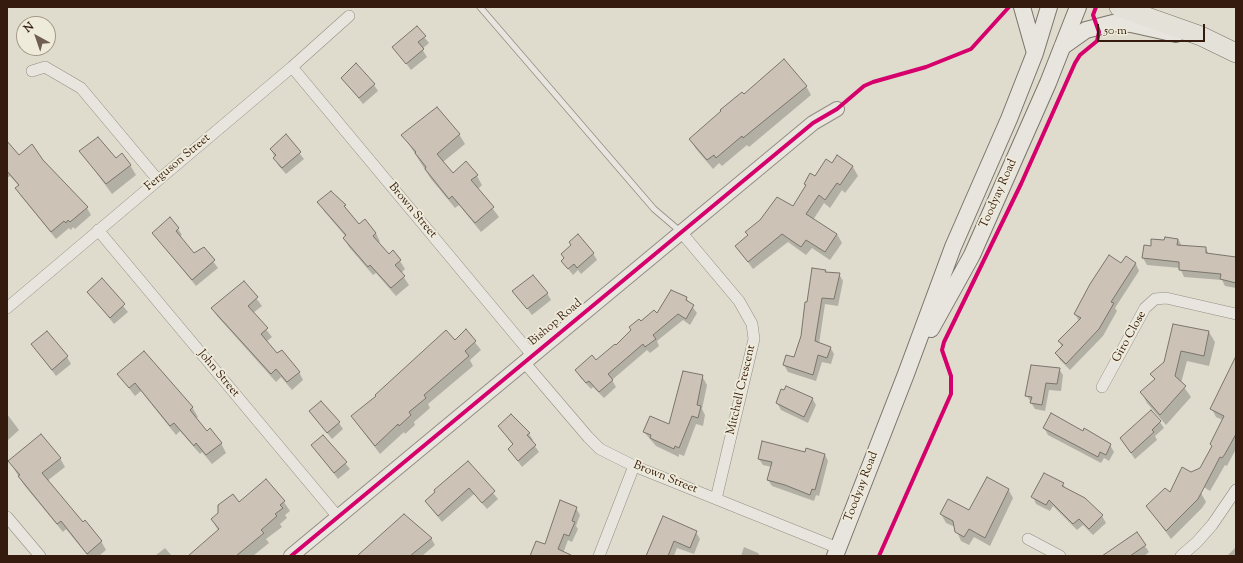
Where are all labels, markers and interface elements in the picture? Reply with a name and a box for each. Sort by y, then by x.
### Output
north arrow [16,16,56,56]
scale bar [1099,16,1207,42]
text: N [20,19,37,37]
text: 50 m [1104,22,1127,40]
street label: Ferguson Street [142,131,214,195]
street label: Toodyay Road [977,157,1021,231]
street label: Brown Street [385,180,439,242]
street label: Bishop Road [526,297,586,349]
street label: Giro Close [1110,309,1150,365]
street label: Mitchell Crescent [725,344,759,436]
street label: John Street [194,347,242,401]
street label: Toodyay Road [842,450,882,524]
street label: Brown Street [631,459,699,497]

